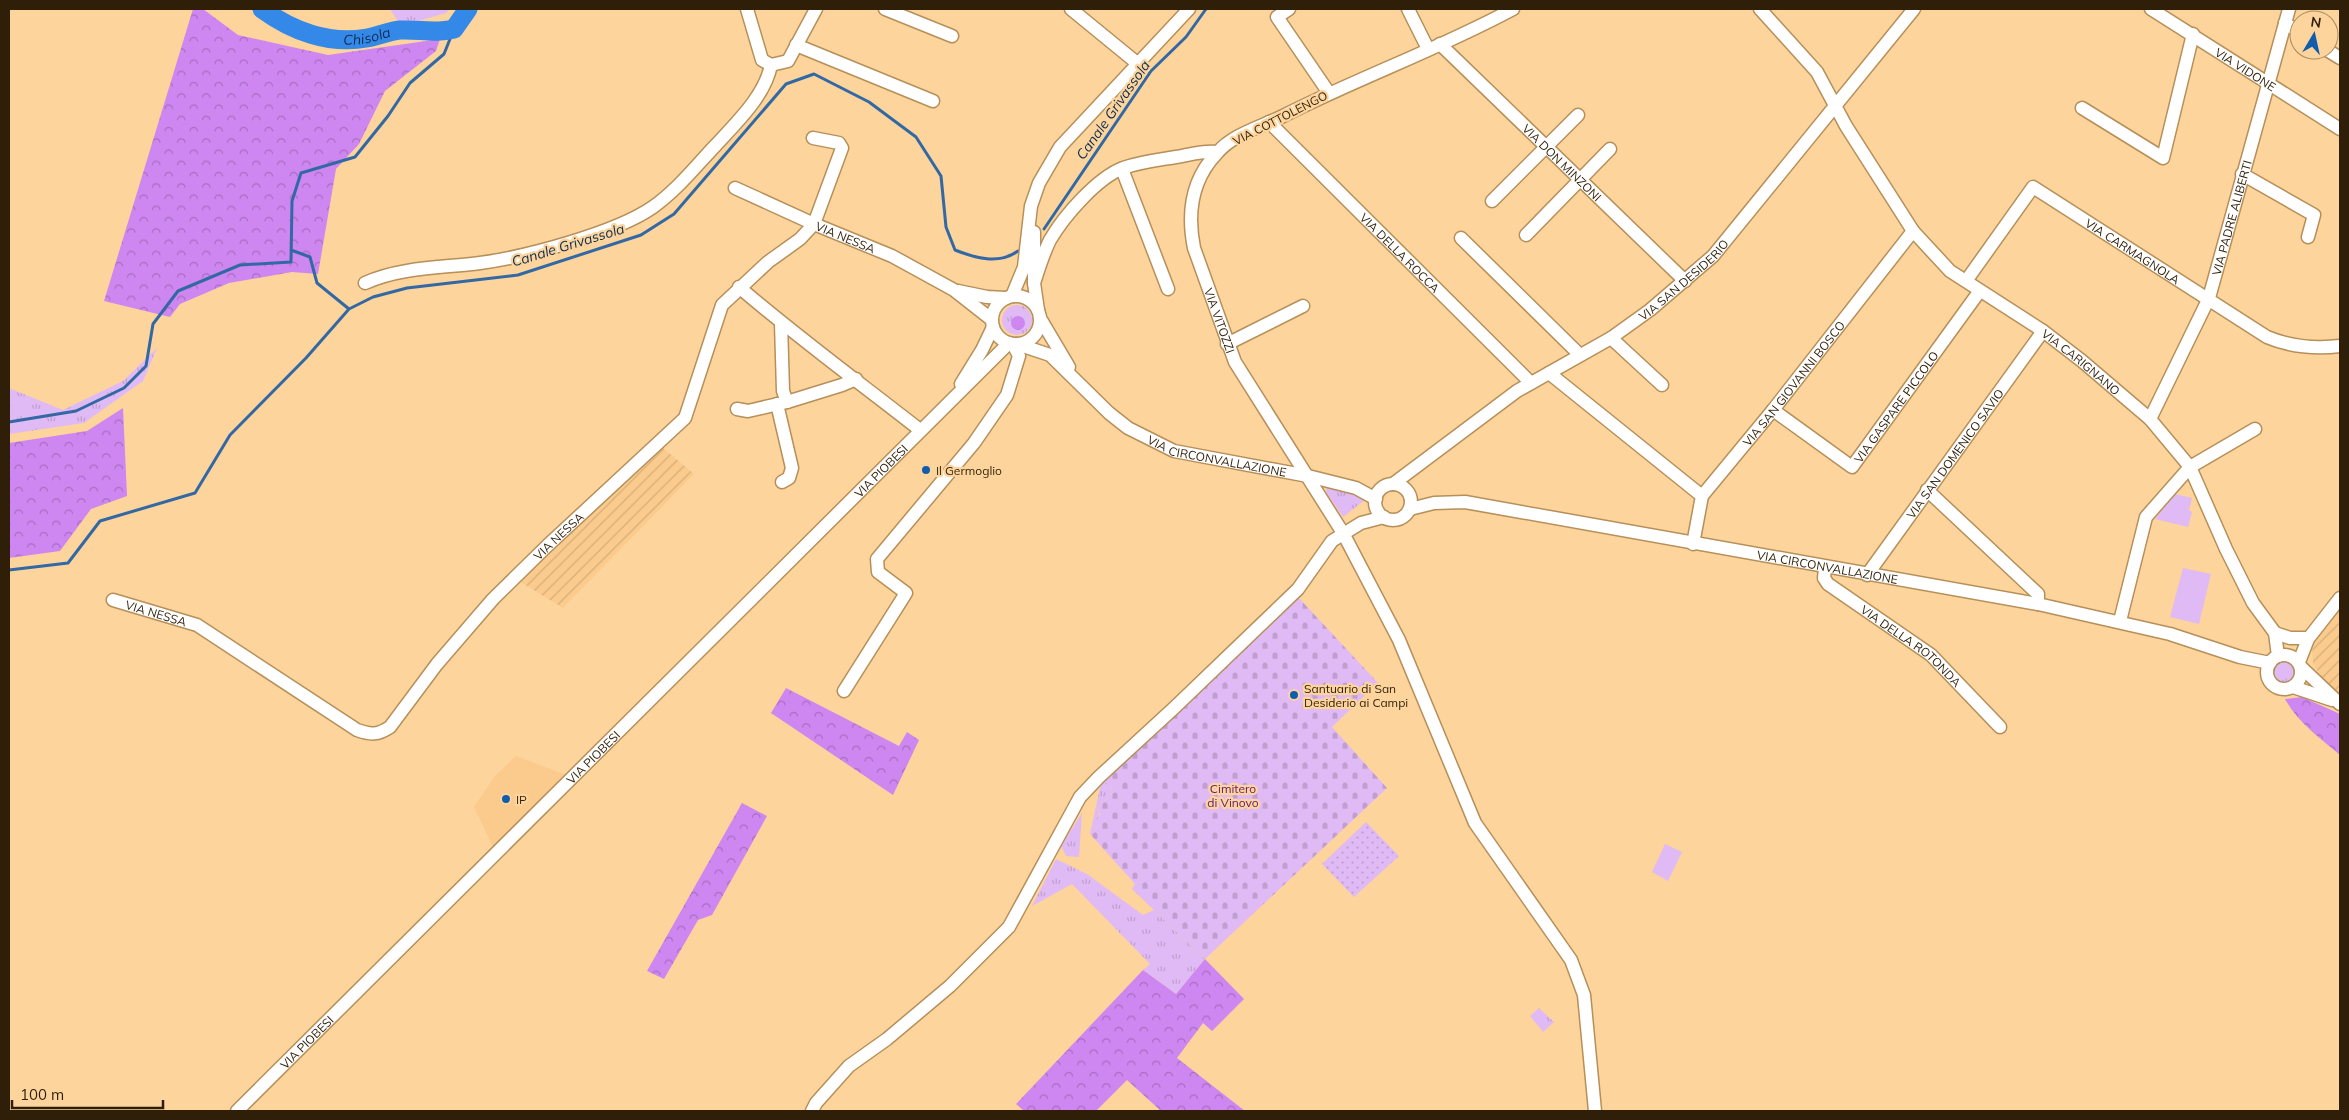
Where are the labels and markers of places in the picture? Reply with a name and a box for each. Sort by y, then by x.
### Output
place label: Il Germoglio [936,463,1002,478]
marker: Il Germoglio [920,464,932,476]
place label: Santuario di San Desiderio ai Campi [1304,681,1408,710]
marker: Santuario di San Desiderio ai Campi [1288,689,1300,701]
place label: IP [516,792,527,807]
marker: IP [500,793,512,805]

